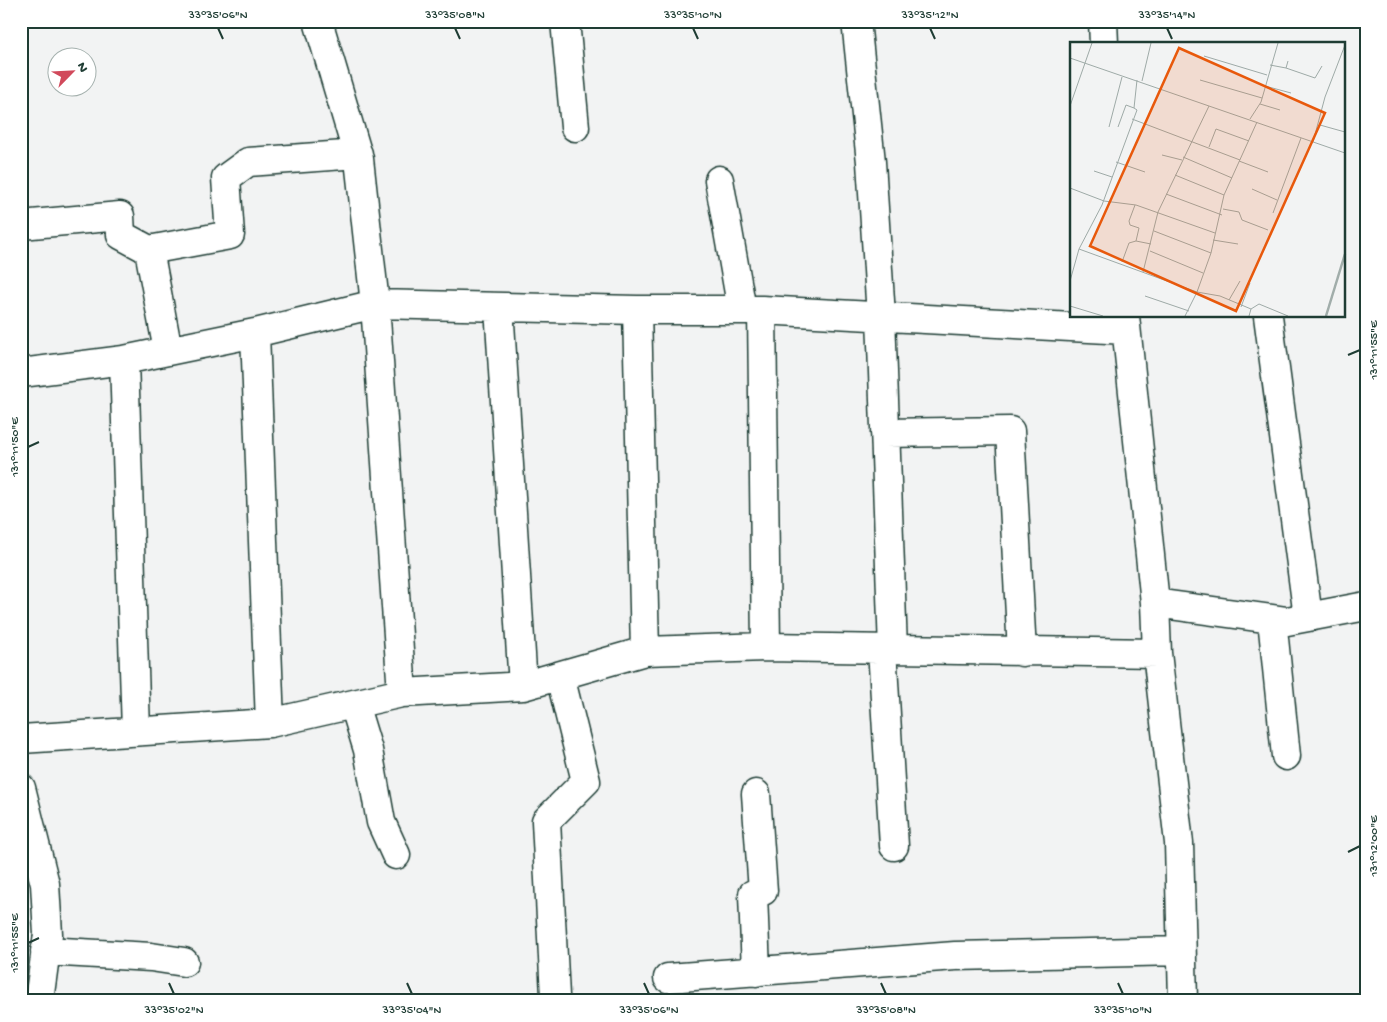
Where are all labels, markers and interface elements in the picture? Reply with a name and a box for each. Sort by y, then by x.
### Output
text: 33°35'06"N [187,9,248,23]
text: 33°35'08"N [424,9,485,23]
text: 33°35'10"N [663,9,722,23]
text: 33°35'12"N [901,9,959,23]
text: 33°35'14"N [1138,9,1196,23]
inset map [1070,42,1344,318]
north arrow [48,48,98,98]
text: N [72,60,91,75]
text: 131°11'55"E [1368,320,1382,381]
text: 131°11'50"E [9,417,23,478]
text: 131°12'00"E [1368,815,1382,878]
text: 131°11'55"E [9,913,23,974]
text: 33°35'02"N [144,1004,204,1018]
text: 33°35'04"N [382,1004,442,1018]
text: 33°35'06"N [618,1004,679,1018]
text: 33°35'08"N [855,1004,916,1018]
text: 33°35'10"N [1093,1004,1152,1018]

